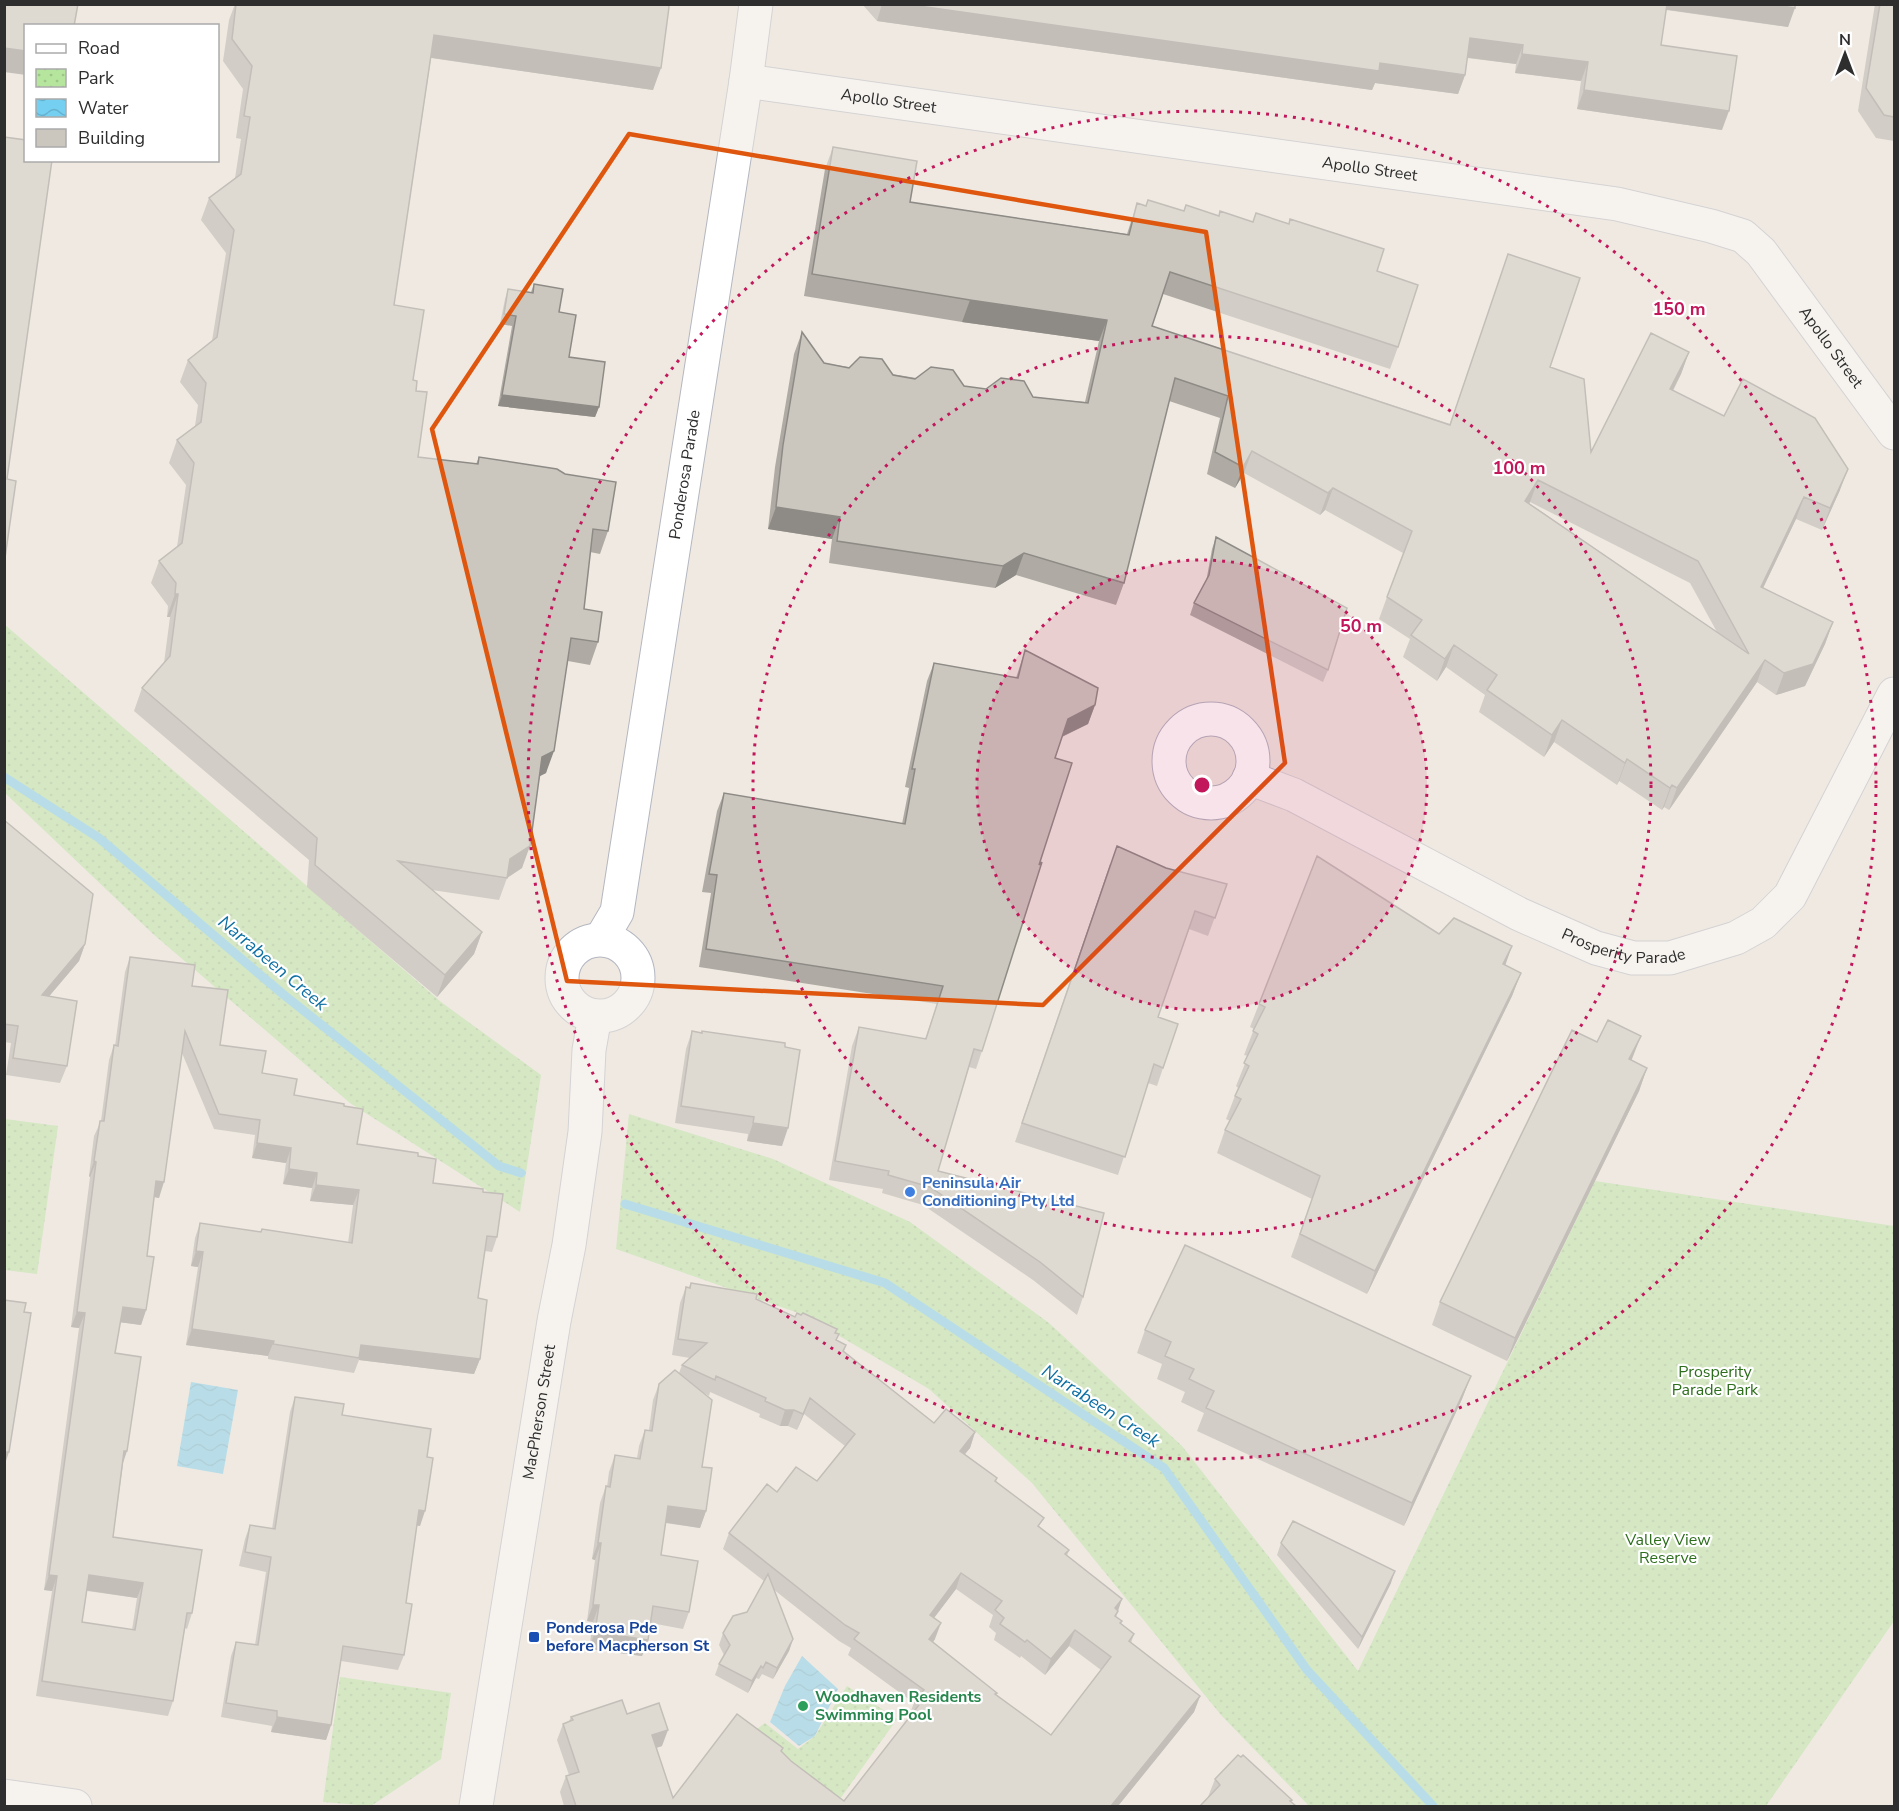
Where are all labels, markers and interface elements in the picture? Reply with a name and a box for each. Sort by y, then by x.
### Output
legend [24,24,219,162]
north arrow [1815,24,1875,84]
text: N [1839,29,1851,51]
text: Road [78,36,120,60]
text: Park [78,66,115,90]
street label: Apollo Street [839,84,938,119]
text: Water [78,96,129,120]
text: Building [78,126,145,150]
street label: Apollo Street [1321,151,1419,187]
text: 150 m [1652,297,1706,321]
street label: Apollo Street [1794,302,1869,393]
street label: Ponderosa Parade [664,408,706,541]
text: 100 m [1492,456,1546,480]
text: 50 m [1340,614,1382,638]
centre of rings [1192,775,1212,795]
water label: Narrabeen Creek [213,910,334,1017]
street label: Prosperity Parade [1558,923,1688,969]
place label: Peninsula Air Conditioning Pty Ltd [922,1172,1075,1212]
marker: Peninsula Air Conditioning Pty Ltd [903,1185,917,1199]
street label: MacPherson Street [518,1343,561,1481]
water label: Narrabeen Creek [1037,1359,1166,1454]
park label: Prosperity Parade Park [1672,1361,1759,1401]
park label: Valley View Reserve [1624,1529,1711,1569]
place label: Ponderosa Pde before Macpherson St [546,1617,710,1657]
marker: Ponderosa Pde before Macpherson St [527,1630,541,1644]
place label: Woodhaven Residents Swimming Pool [815,1686,982,1726]
marker: Woodhaven Residents Swimming Pool [796,1699,810,1713]

